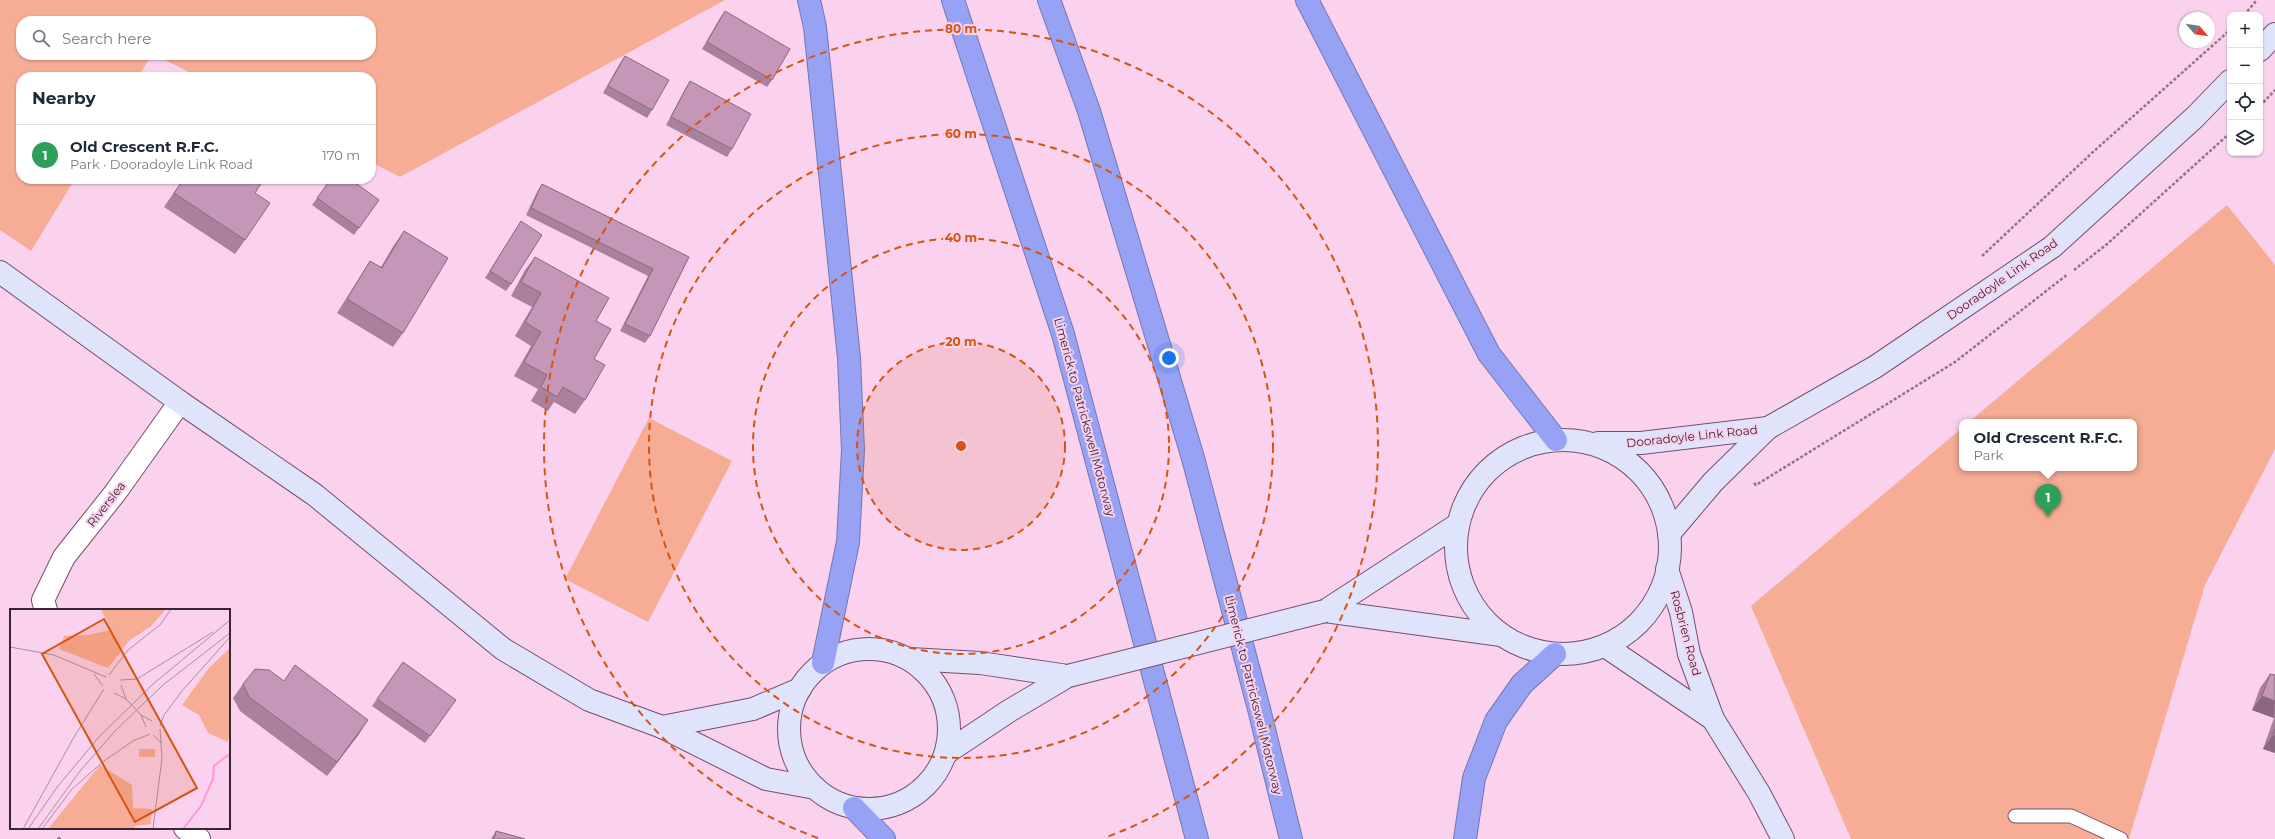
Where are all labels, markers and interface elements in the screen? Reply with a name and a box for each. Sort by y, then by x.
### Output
north arrow [2179,12,2215,48]
map controls [2227,12,2263,156]
button: + [2227,12,2263,48]
search box [16,16,376,60]
text: 80 m [945,21,977,36]
icon: search [30,27,52,49]
text: Search here [62,29,151,48]
button: − [2227,48,2263,84]
button: locate [2227,84,2263,120]
text: Nearby [32,88,96,108]
button: layers [2227,120,2263,156]
text: 60 m [945,126,977,141]
text: Old Crescent R.F.C. [70,137,219,156]
text: 1 [42,147,48,163]
text: 170 m [322,147,360,163]
text: Park · Dooradoyle Link Road [70,156,253,172]
text: 40 m [945,230,977,245]
street label: Dooradoyle Link Road [1944,235,2060,323]
street label: Limerick to Patrickswell Motorway [1051,316,1119,519]
text: 20 m [945,334,977,349]
your location [1159,348,1179,368]
popup [1959,419,2137,471]
street label: Dooradoyle Link Road [1626,422,1758,450]
text: Old Crescent R.F.C. [1974,428,2122,447]
centre of rings [954,439,968,453]
text: Park [1974,447,2003,463]
street label: Riverslea [84,478,128,530]
pin: 1 [2035,484,2061,517]
street label: Rosbrien Road [1667,589,1705,677]
street label: Limerick to Patrickswell Motorway [1222,594,1286,797]
inset map [10,609,230,829]

